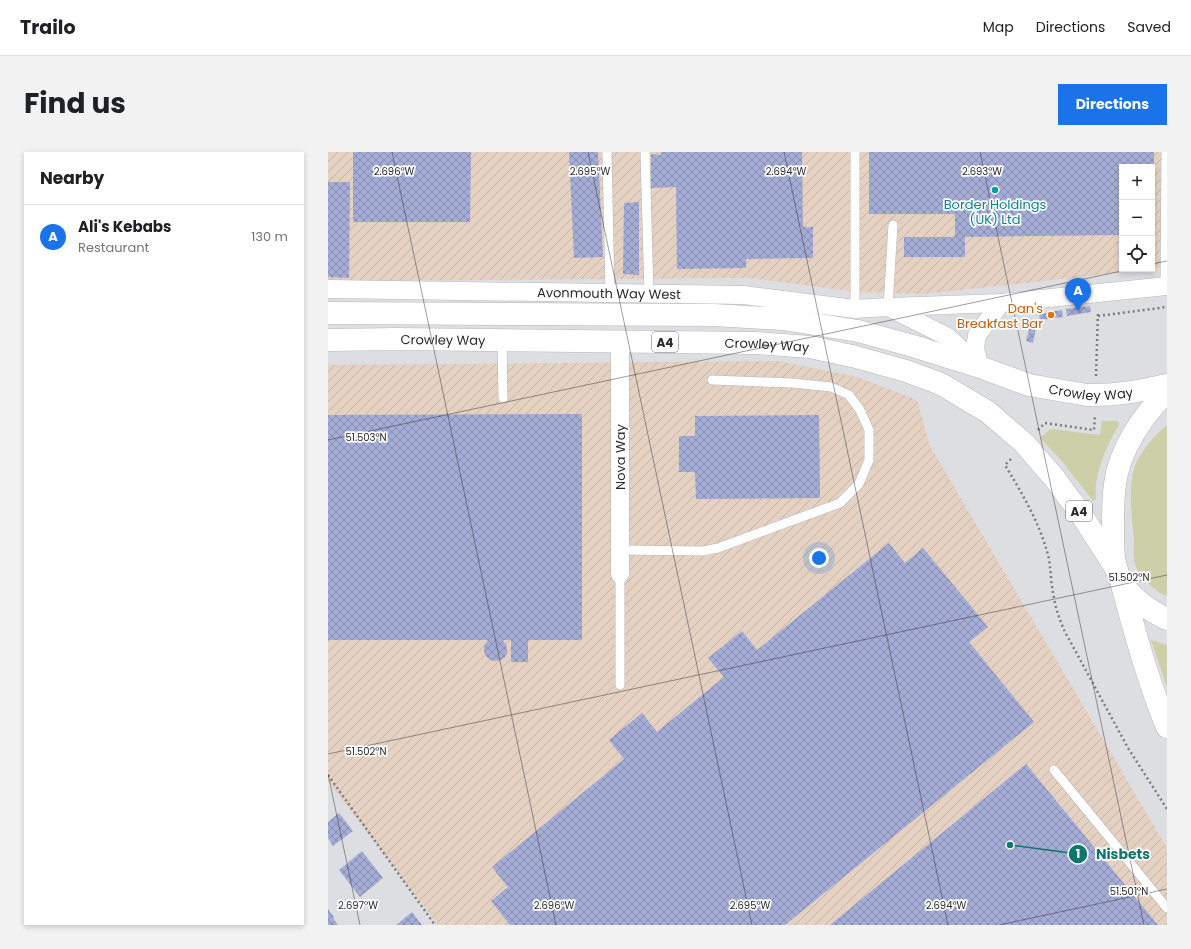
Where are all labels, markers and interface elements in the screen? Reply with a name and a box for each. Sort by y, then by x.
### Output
text: Trailo [20,14,76,41]
text: Map [983,17,1014,37]
text: Directions [1036,17,1105,37]
text: Saved [1127,17,1171,37]
text: Find us [24,84,126,123]
button: Directions [1058,84,1167,125]
text: 2.696°W [374,164,415,179]
text: 2.695°W [570,164,611,179]
text: 2.694°W [766,164,807,179]
text: 2.693°W [962,164,1002,179]
map controls [1119,164,1155,272]
button: + [1119,164,1155,200]
text: Nearby [40,166,104,190]
marker: Border Holdings (UK) Ltd [990,185,1000,195]
place label: Border Holdings (UK) Ltd [944,195,1047,229]
button: − [1119,200,1155,236]
text: Ali's Kebabs [78,216,171,237]
text: A [48,227,58,246]
text: 130 m [251,227,288,246]
button: locate [1119,236,1155,272]
text: Restaurant [78,238,149,257]
pin: A [1065,278,1091,311]
street label: Avonmouth Way West [537,283,681,304]
place label: Dan's Breakfast Bar [957,299,1043,333]
marker: Dan's Breakfast Bar [1046,310,1056,320]
street label: Crowley Way [400,330,486,349]
road number: A4 [652,332,678,352]
street label: Crowley Way [724,333,811,356]
street label: Crowley Way [1047,379,1135,405]
street label: Nova Way [611,423,630,490]
text: 51.503°N [345,430,387,445]
road number: A4 [1066,501,1092,521]
your location [809,548,829,568]
text: 51.502°N [1108,570,1150,585]
text: 51.502°N [345,744,387,759]
callout: Nisbets [1068,841,1158,867]
text: Nisbets [1096,844,1150,864]
text: 1 [1076,845,1080,862]
text: 51.501°N [1110,884,1148,899]
text: 2.697°W [338,898,378,913]
text: 2.696°W [534,898,575,913]
text: 2.695°W [730,898,771,913]
text: 2.694°W [926,898,967,913]

